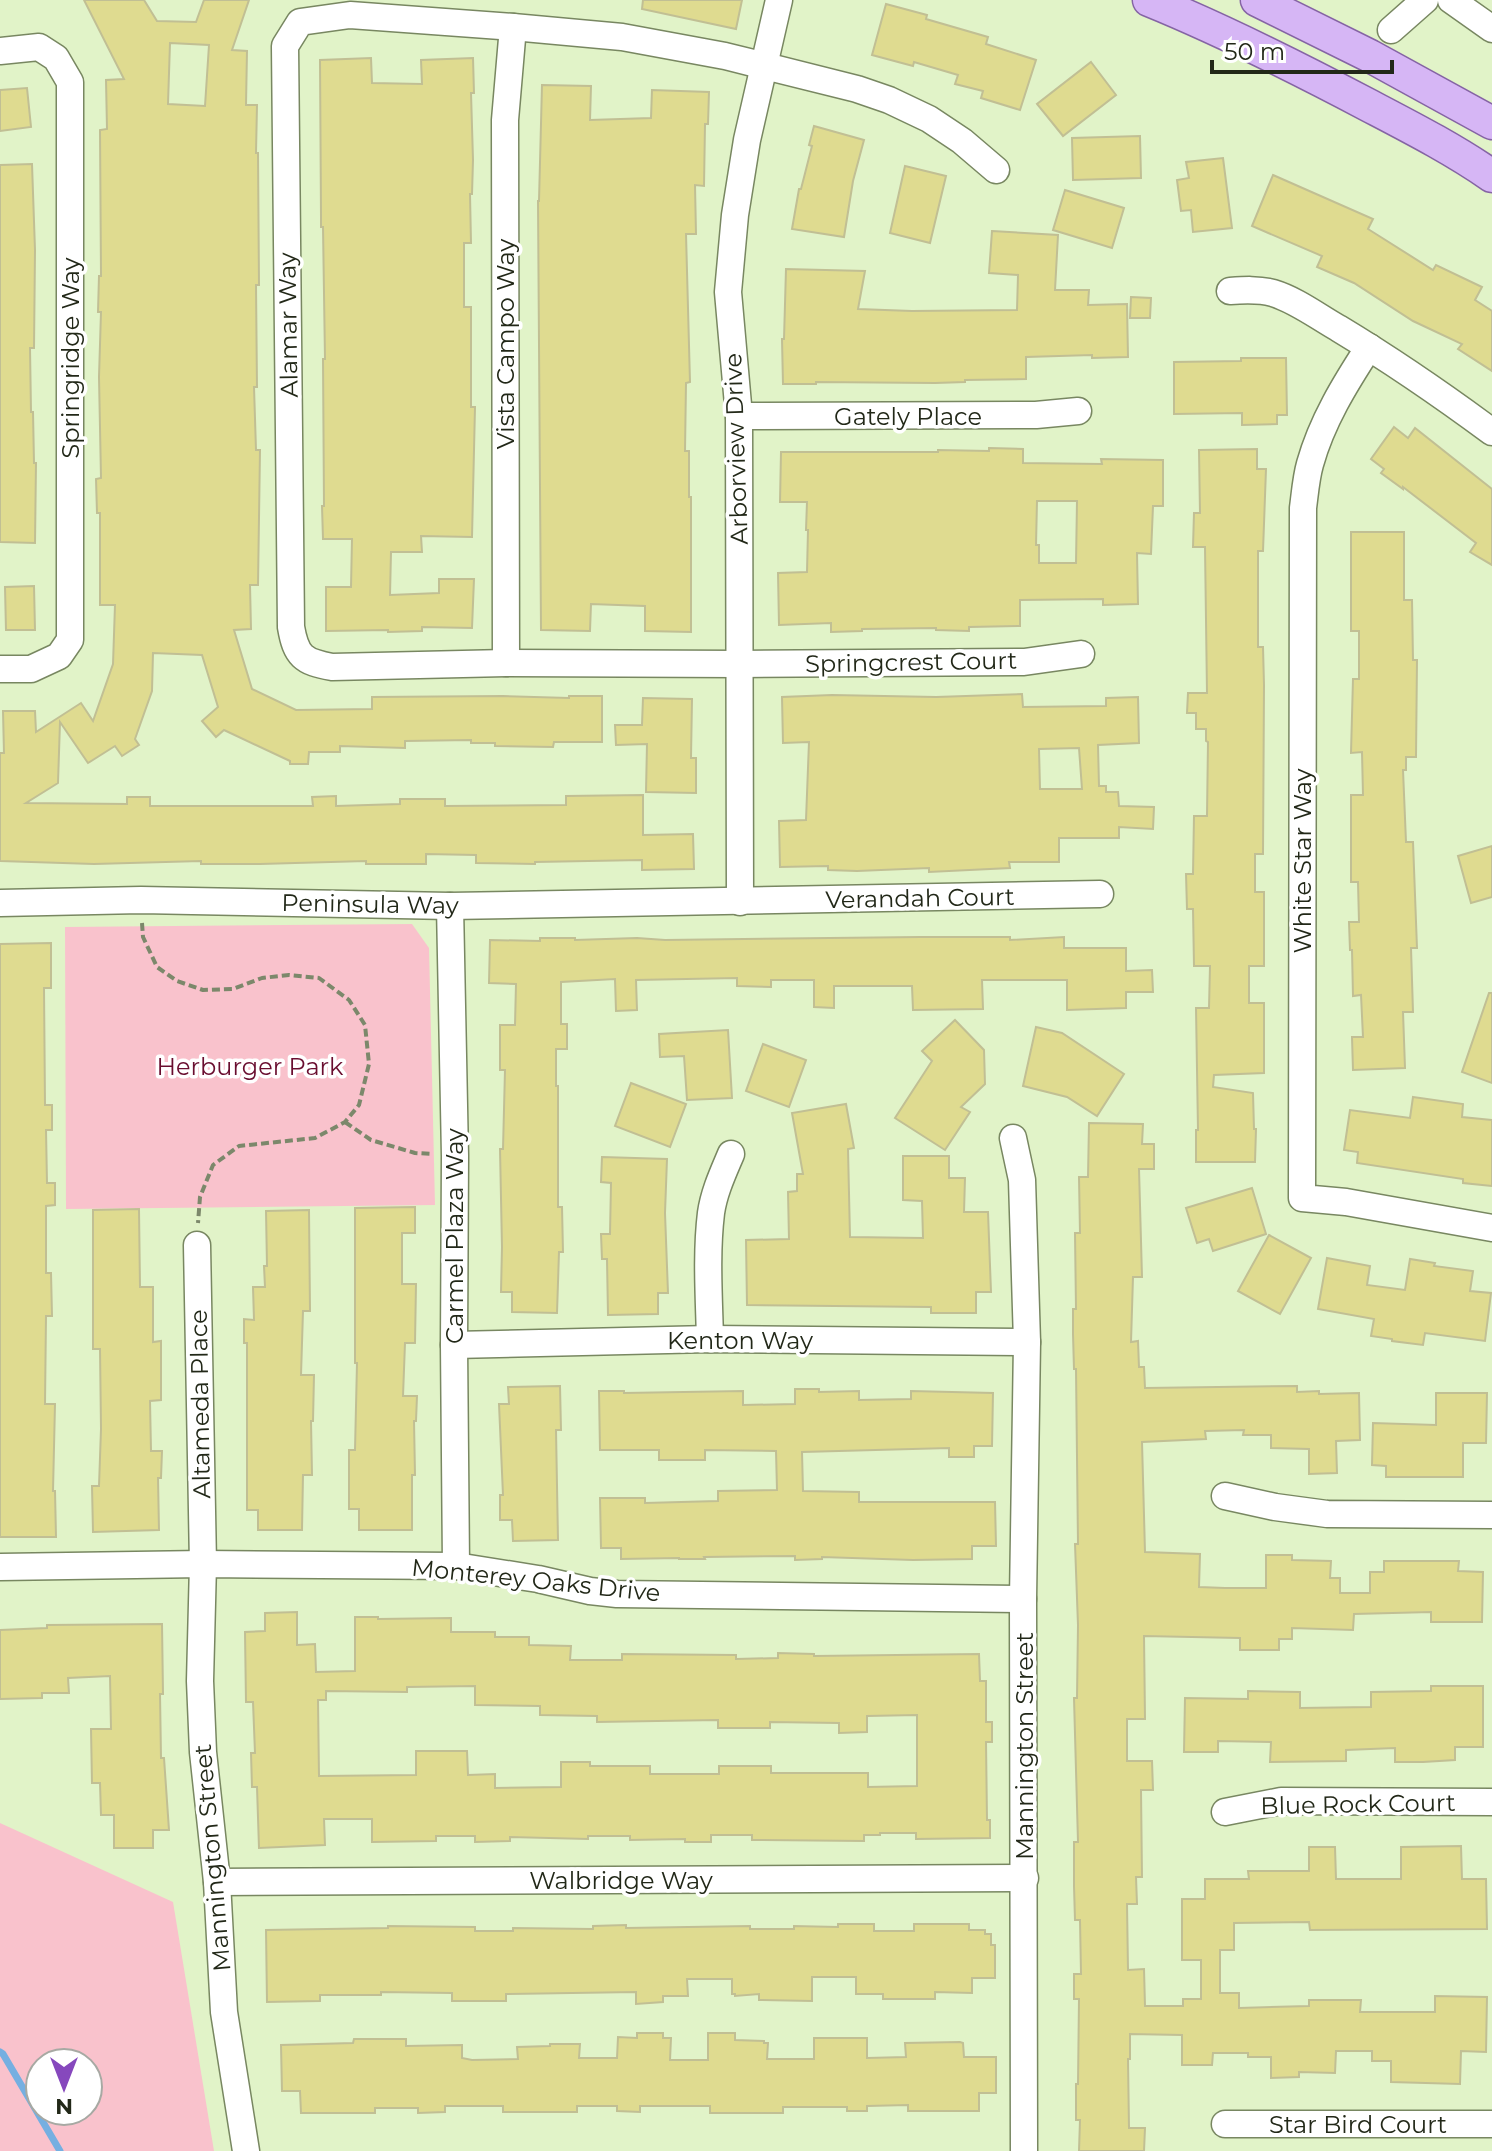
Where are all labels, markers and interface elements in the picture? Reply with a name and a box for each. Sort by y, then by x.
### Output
scale bar [1212,24,1392,74]
text: 50 m [1224,37,1285,66]
street label: Vista Campo Way [491,239,520,449]
street label: Alamar Way [272,252,304,398]
street label: Springridge Way [56,257,85,459]
street label: Arborview Drive [718,353,754,545]
street label: Gately Place [834,402,982,431]
street label: Springcrest Court [805,646,1018,678]
street label: White Star Way [1288,769,1317,953]
street label: Verandah Court [825,882,1015,914]
street label: Peninsula Way [281,888,459,920]
park label: Herburger Park [157,1052,344,1081]
street label: Carmel Plaza Way [440,1128,469,1344]
street label: Altameda Place [184,1309,216,1499]
street label: Kenton Way [667,1326,813,1355]
street label: Monterey Oaks Drive [410,1553,662,1607]
street label: Mannington Street [1010,1632,1039,1860]
street label: Mannington Street [188,1743,236,1973]
street label: Blue Rock Court [1260,1788,1456,1820]
street label: Walbridge Way [529,1866,713,1895]
north arrow [24,2047,104,2127]
text: N [55,2093,73,2120]
street label: Star Bird Court [1269,2110,1447,2139]

